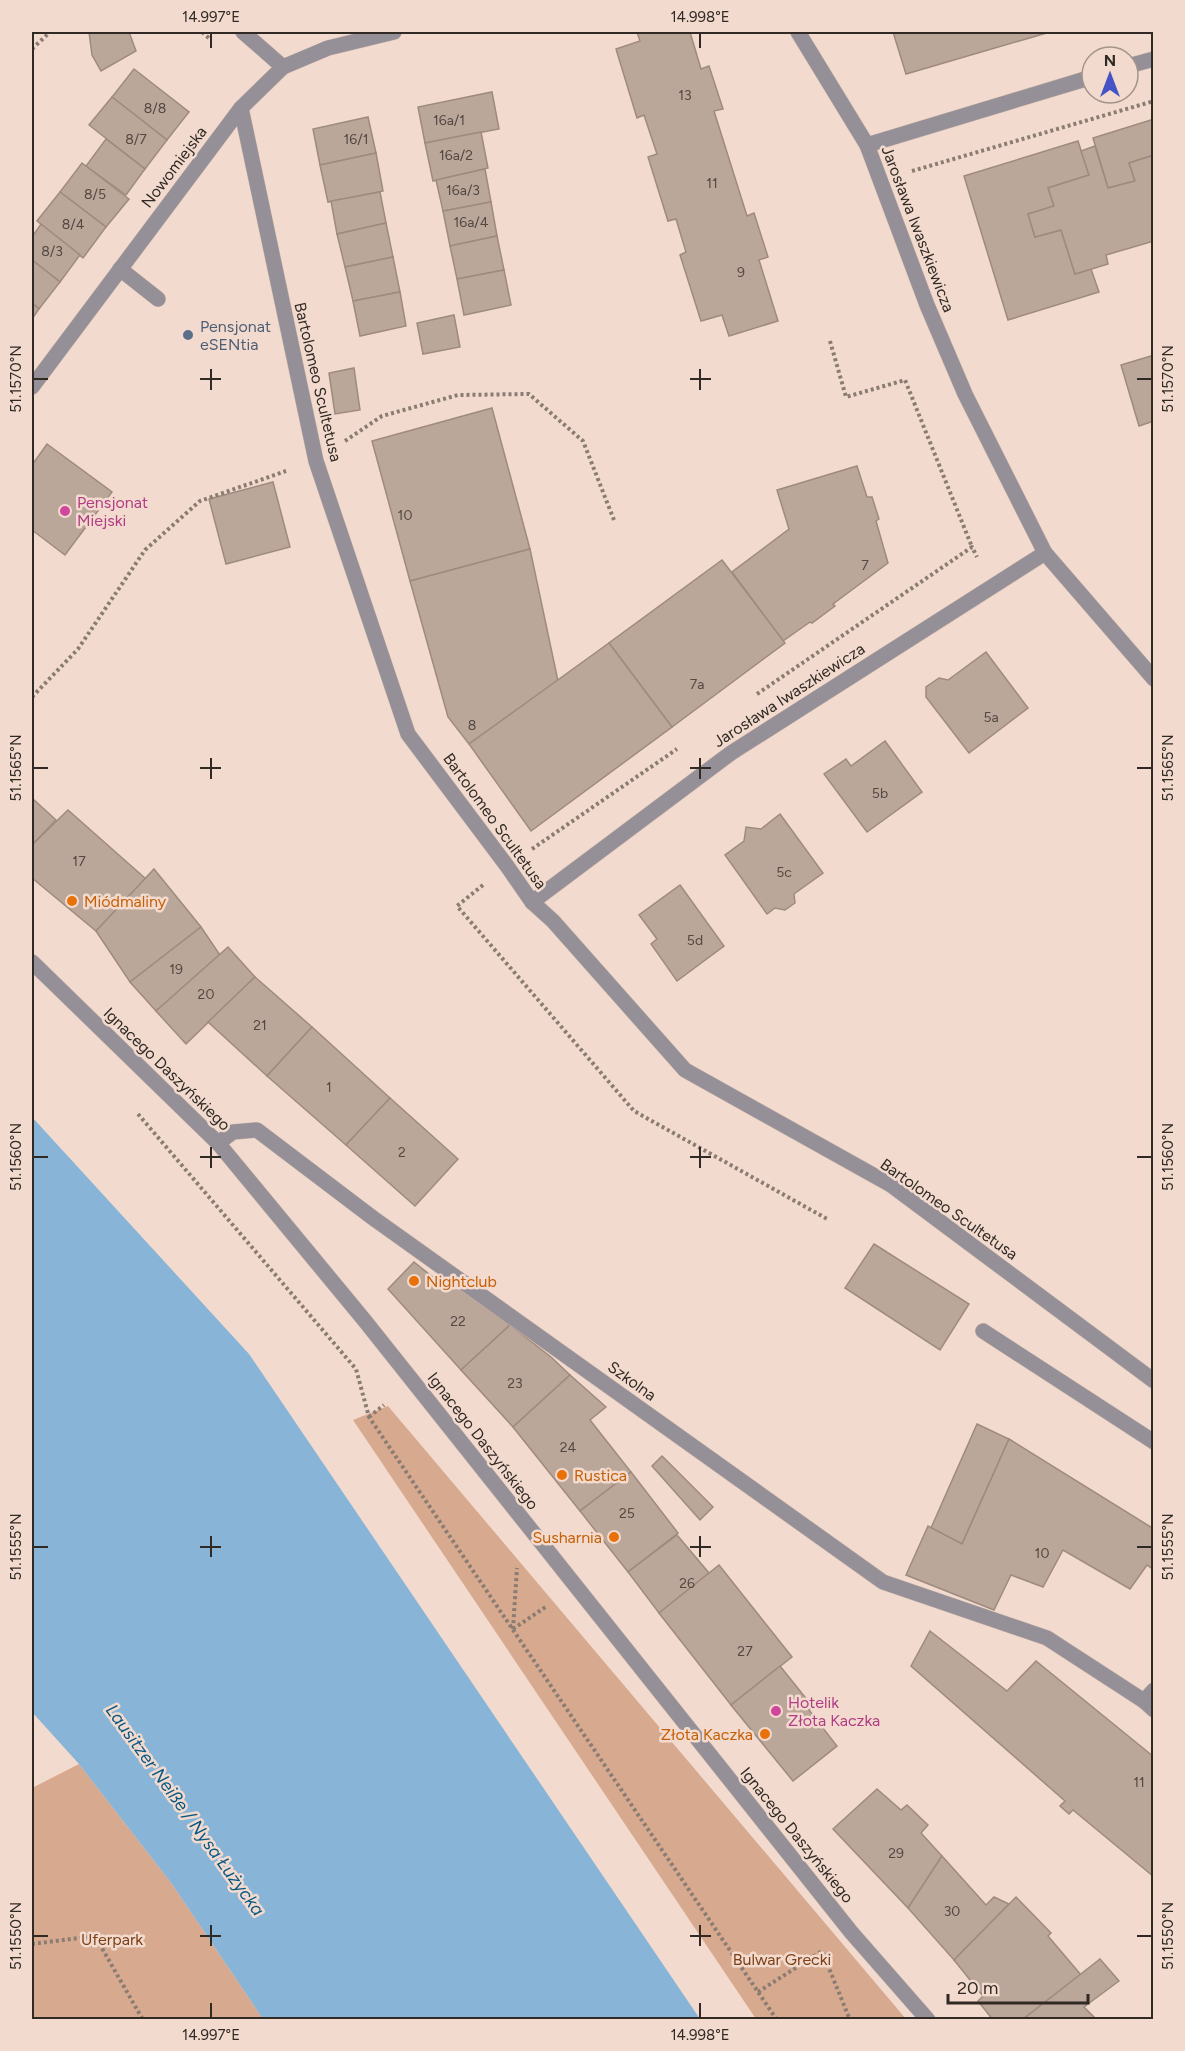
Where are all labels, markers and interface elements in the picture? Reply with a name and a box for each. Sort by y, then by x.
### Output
text: 14.997°E [182,8,240,26]
text: 14.998°E [670,8,730,26]
north arrow [1080,45,1140,105]
text: N [1104,51,1116,70]
house number: 13 [678,87,692,104]
house number: 8/8 [144,100,166,117]
house number: 16a/1 [433,112,465,129]
street label: Nowomiejska [137,123,211,211]
house number: 8/7 [125,131,147,148]
house number: 16/1 [344,131,368,148]
street label: Jarosława Iwaszkiewicza [877,143,959,315]
house number: 16a/2 [439,147,473,164]
house number: 11 [706,175,718,192]
house number: 16a/3 [446,182,480,199]
house number: 8/5 [84,186,106,203]
house number: 16a/4 [454,214,489,231]
house number: 8/4 [62,216,85,233]
house number: 8/3 [41,243,63,260]
house number: 9 [737,264,745,281]
street label: Bartolomeo Scultetusa [290,300,346,464]
place label: Pensjonat eSENtia [200,317,271,354]
marker: Pensjonat eSENtia [181,328,195,342]
text: 51.1570°N [7,345,25,413]
text: 51.1570°N [1159,345,1177,413]
place label: Pensjonat Miejski [77,493,148,530]
marker: Pensjonat Miejski [58,504,72,518]
house number: 10 [398,507,412,524]
house number: 7 [861,557,869,574]
street label: Jarosława Iwaszkiewicza [710,639,868,751]
house number: 7a [690,676,704,693]
house number: 5a [983,709,999,726]
house number: 8 [468,717,476,734]
text: 51.1565°N [7,734,25,802]
text: 51.1565°N [1159,734,1177,802]
street label: Bartolomeo Scultetusa [439,749,551,893]
house number: 5b [872,785,888,802]
house number: 17 [72,853,86,870]
house number: 5c [776,864,792,881]
place label: Miódmaliny [84,892,167,911]
marker: Miódmaliny [65,894,79,908]
house number: 5d [687,932,703,949]
house number: 19 [169,961,183,978]
house number: 20 [198,986,214,1003]
street label: Ignacego Daszyńskiego [100,1003,234,1135]
house number: 21 [253,1017,267,1034]
house number: 1 [326,1079,332,1096]
text: 51.1560°N [7,1123,25,1191]
text: 51.1560°N [1159,1123,1177,1191]
house number: 2 [398,1144,406,1161]
street label: Bartolomeo Scultetusa [877,1154,1021,1264]
place label: Nightclub [426,1272,497,1291]
marker: Nightclub [407,1274,421,1288]
house number: 22 [450,1313,466,1330]
street label: Szkolna [604,1357,660,1405]
street label: Ignacego Daszyńskiego [423,1369,543,1513]
house number: 23 [507,1375,523,1392]
house number: 24 [560,1439,577,1456]
place label: Rustica [574,1466,627,1485]
marker: Rustica [555,1468,569,1482]
house number: 25 [619,1505,635,1522]
text: 51.1555°N [7,1513,25,1581]
text: 51.1555°N [1159,1513,1177,1581]
place label: Susharnia [532,1528,602,1547]
marker: Susharnia [607,1530,621,1544]
house number: 10 [1035,1545,1049,1562]
house number: 26 [679,1575,695,1592]
house number: 27 [737,1643,753,1660]
place label: Hotelik Złota Kaczka [788,1693,880,1730]
water label: Lausitzer Neiße / Nysa Łużycka [101,1700,269,1920]
marker: Hotelik Złota Kaczka [769,1704,783,1718]
place label: Złota Kaczka [661,1725,753,1744]
marker: Złota Kaczka [758,1727,772,1741]
street label: Ignacego Daszyńskiego [736,1763,858,1907]
house number: 11 [1133,1774,1145,1791]
house number: 29 [888,1845,904,1862]
text: 51.1550°N [7,1902,25,1970]
text: 51.1550°N [1159,1902,1177,1970]
house number: 30 [944,1903,960,1920]
park label: Uferpark [81,1930,143,1949]
park label: Bulwar Grecki [733,1950,831,1969]
scale bar [948,1967,1088,2005]
text: 20 m [957,1977,998,1999]
text: 14.997°E [182,2026,240,2044]
text: 14.998°E [670,2026,730,2044]

